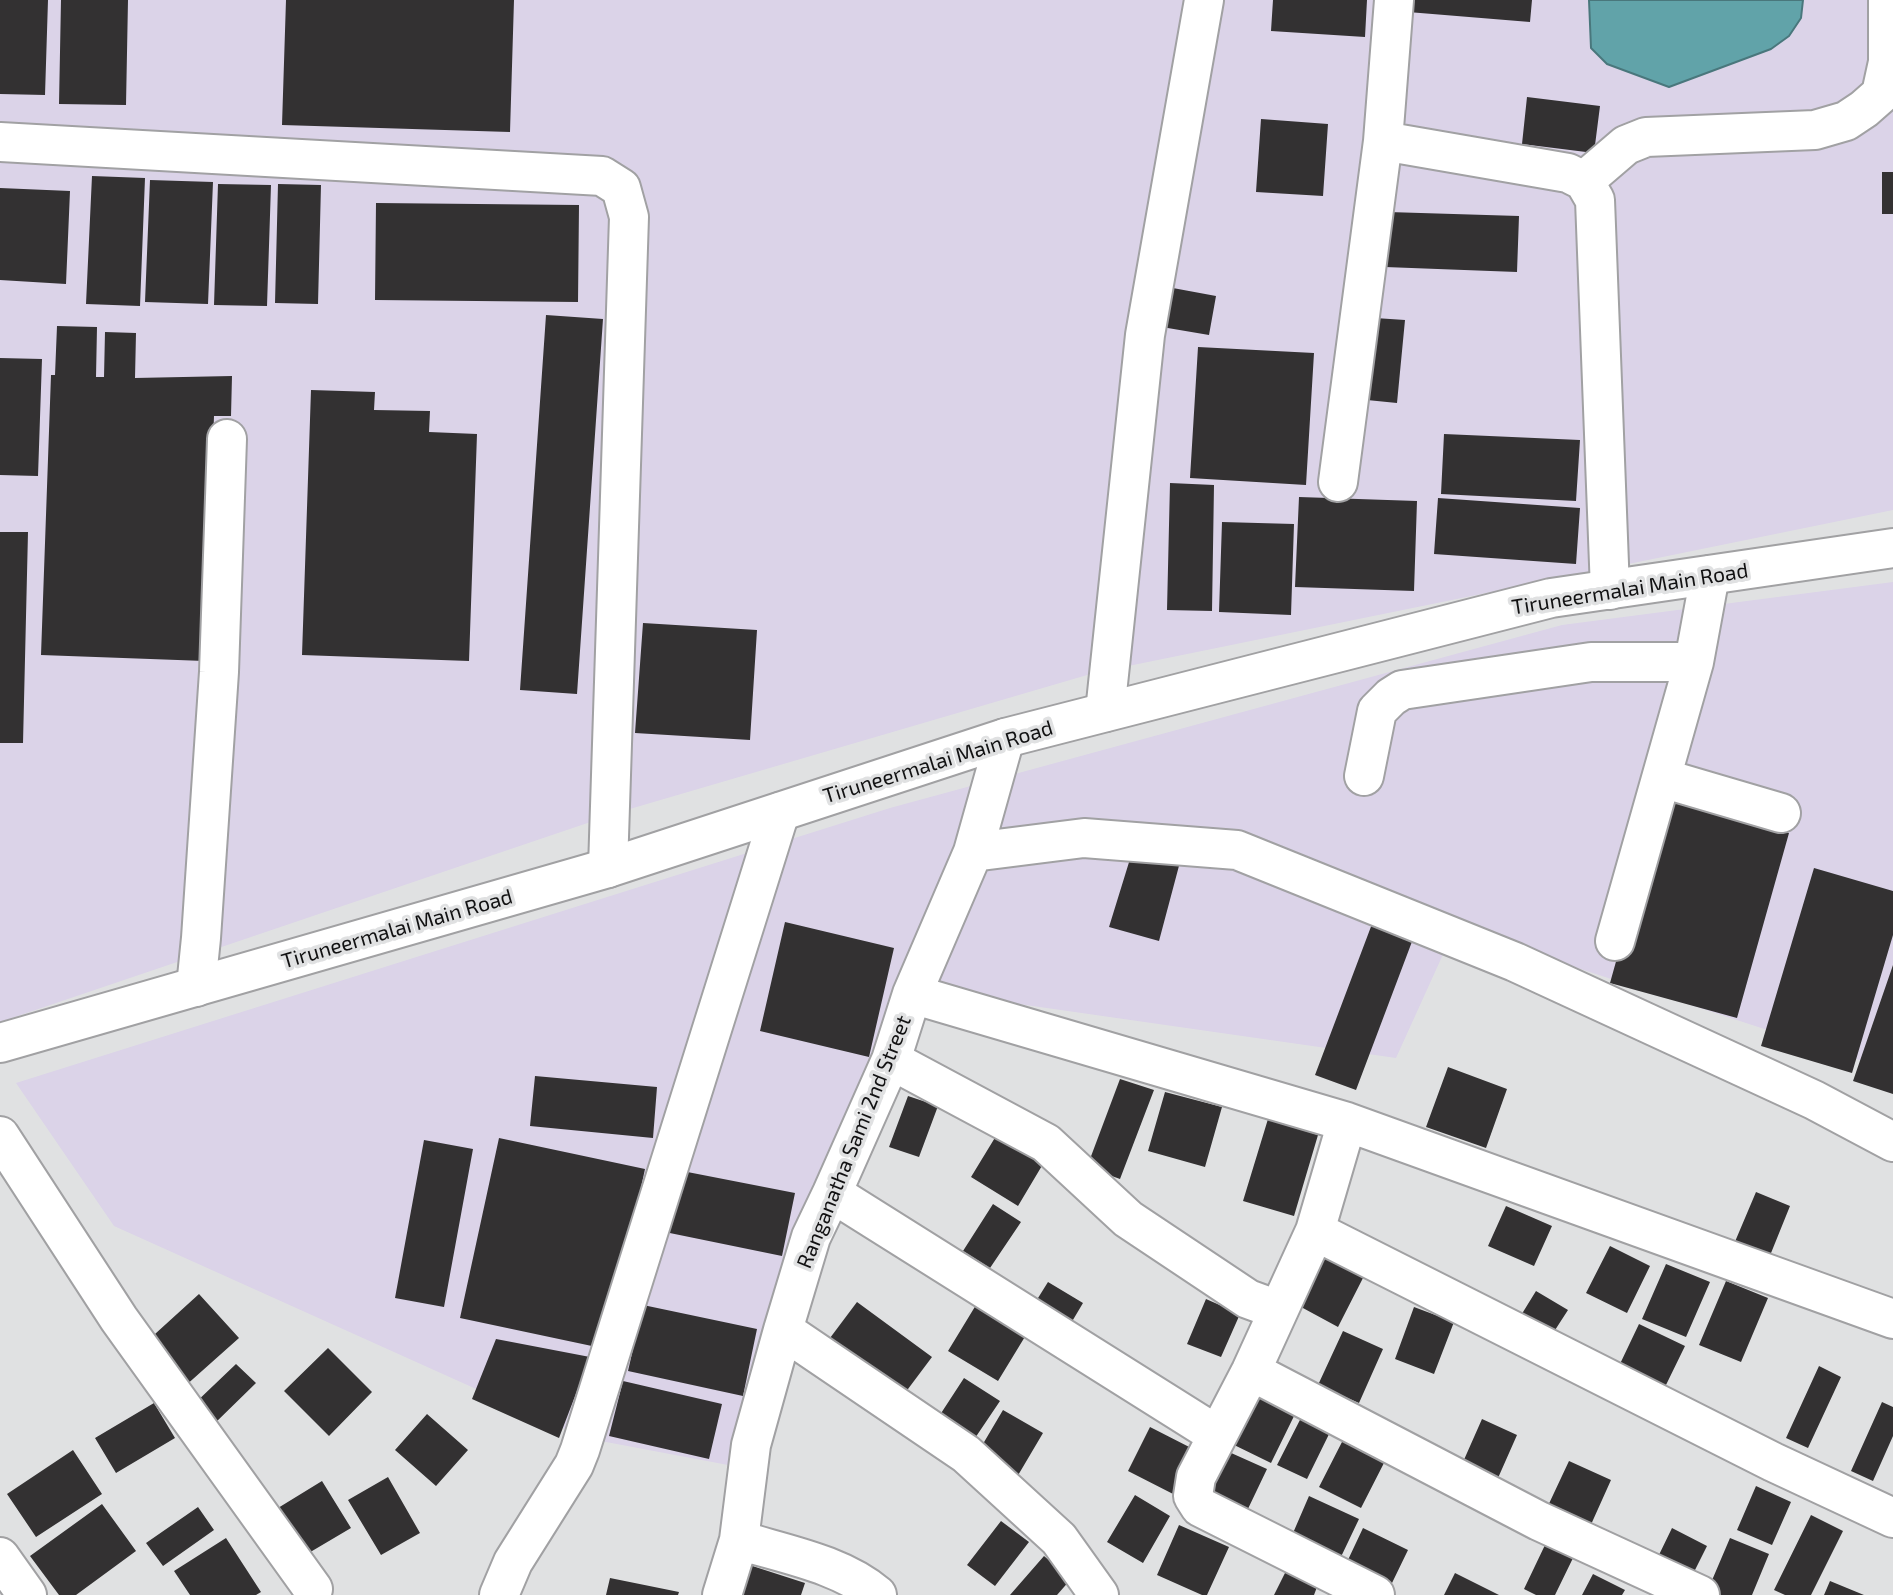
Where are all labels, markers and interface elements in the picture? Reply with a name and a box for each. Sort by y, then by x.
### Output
street label: Tiruneermalai Main Road [1510,558,1750,620]
street label: Tiruneermalai Main Road [820,715,1056,809]
street label: Tiruneermalai Main Road [279,884,515,974]
street label: Ranganatha Sami 2nd Street [792,1012,916,1272]

